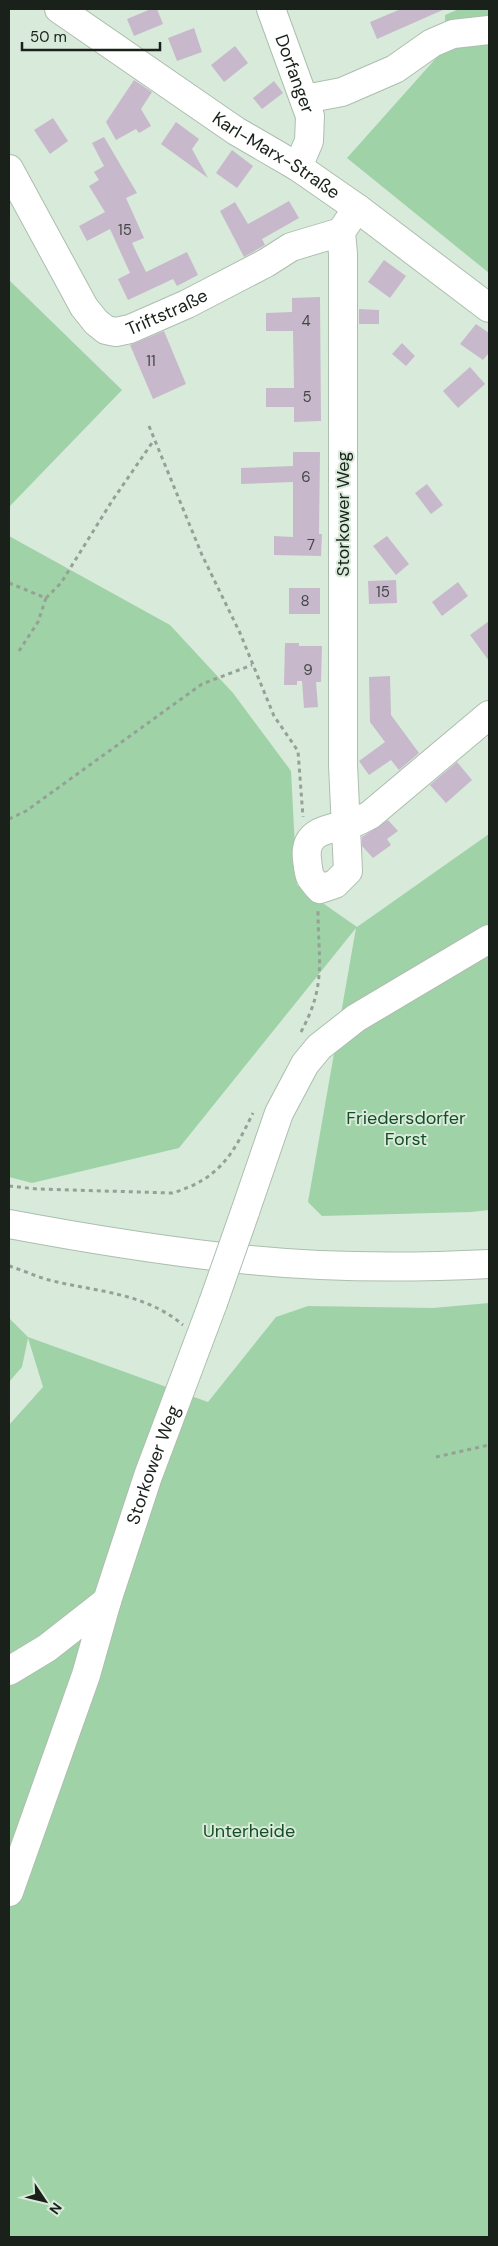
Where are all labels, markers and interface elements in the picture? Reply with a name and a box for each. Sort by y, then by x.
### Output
scale bar [22,20,160,52]
text: 50 m [30,27,67,47]
street label: Dorfanger [269,31,320,117]
street label: Karl-Marx-Straße [208,106,345,205]
house number: 15 [118,220,132,240]
street label: Triftstraße [122,283,212,341]
house number: 4 [301,311,311,331]
house number: 11 [146,351,156,371]
house number: 5 [302,387,312,407]
street label: Storkower Weg [331,451,355,577]
house number: 6 [301,467,311,487]
house number: 7 [307,535,315,555]
house number: 15 [376,582,390,602]
house number: 8 [300,591,310,611]
house number: 9 [303,660,313,680]
park label: Friedersdorfer Forst [346,1106,466,1151]
street label: Storkower Weg [121,1402,186,1528]
park label: Unterheide [203,1819,295,1843]
north arrow [20,2176,70,2226]
text: N [45,2199,66,2218]

